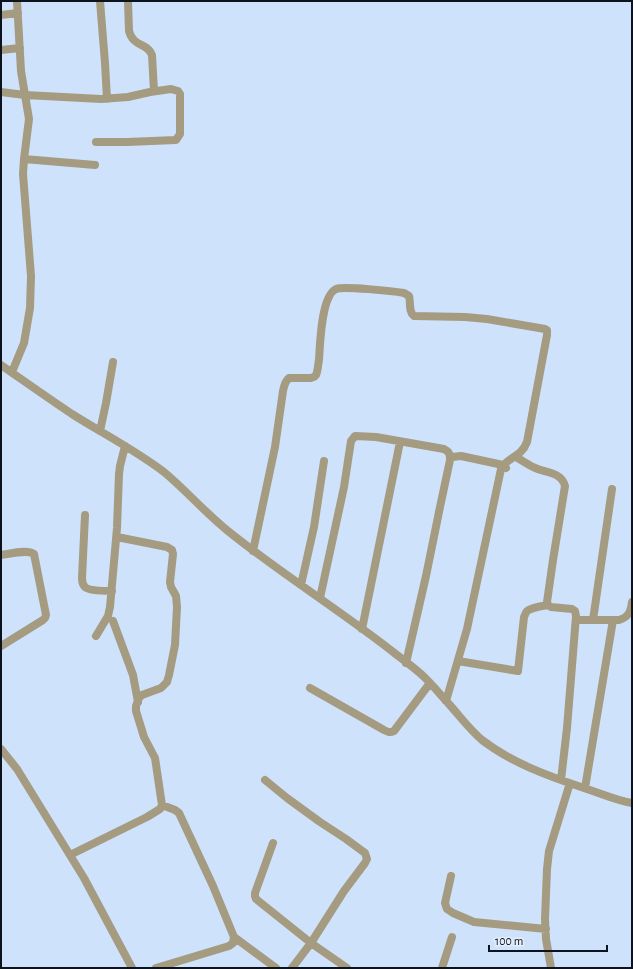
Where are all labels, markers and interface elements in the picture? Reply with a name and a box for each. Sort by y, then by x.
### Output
scale bar [489,927,607,953]
text: 100 m [495,935,523,947]

